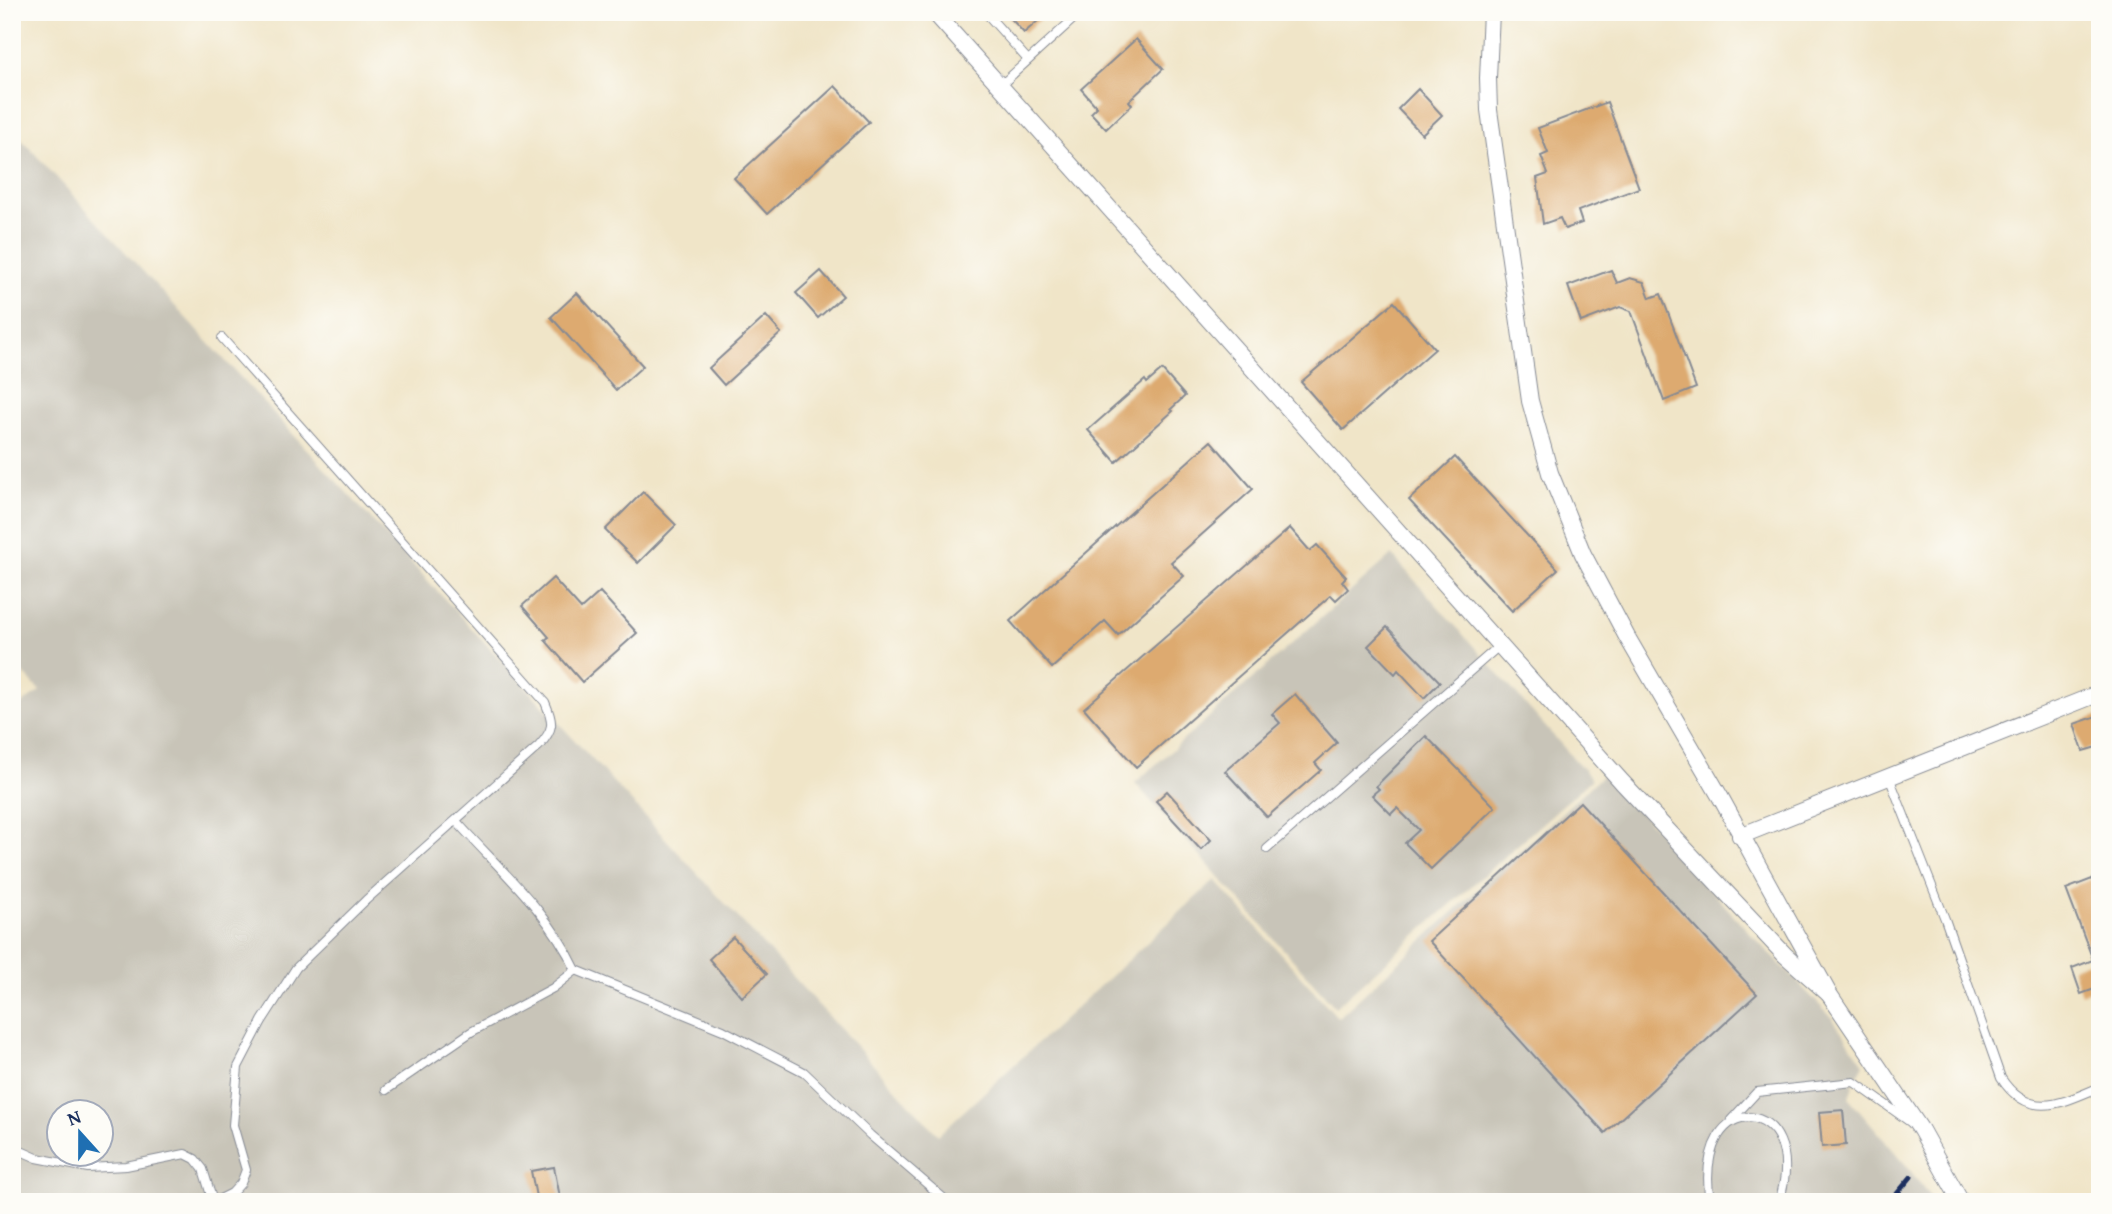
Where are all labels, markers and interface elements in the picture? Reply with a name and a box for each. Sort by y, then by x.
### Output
north arrow [46,1098,116,1168]
text: N [63,1102,85,1132]

